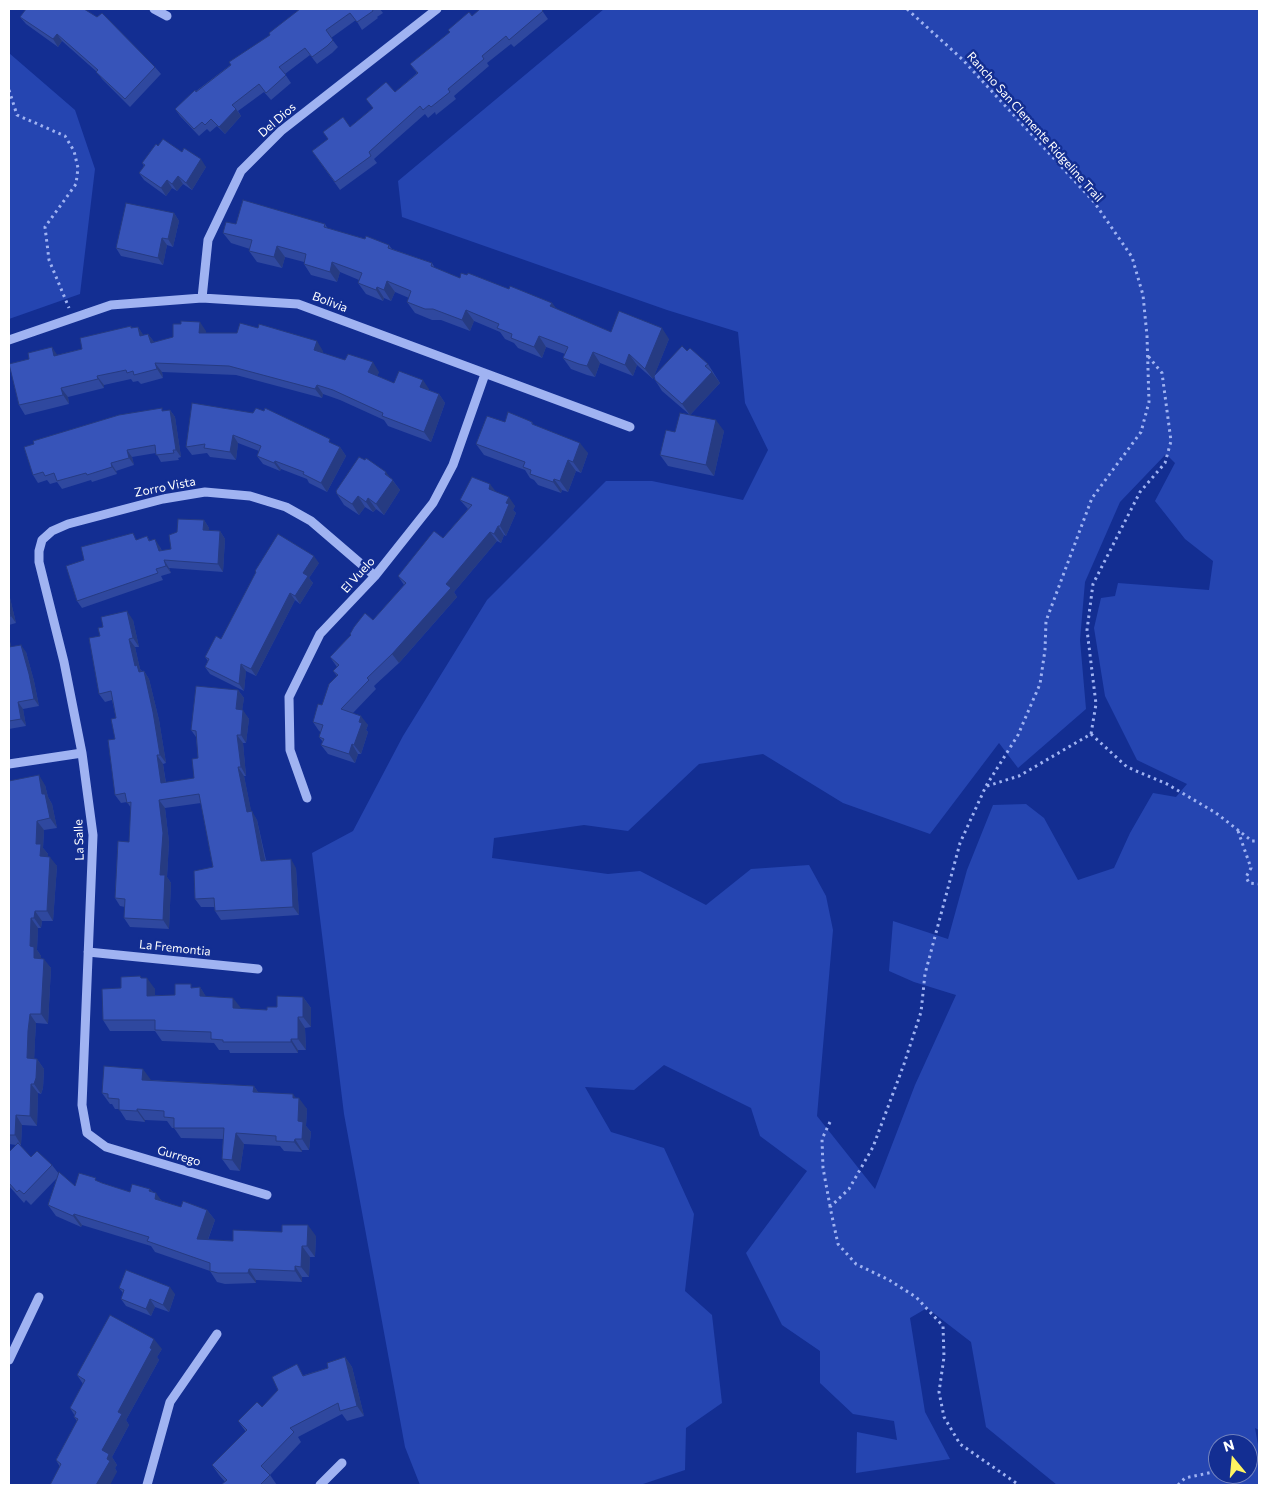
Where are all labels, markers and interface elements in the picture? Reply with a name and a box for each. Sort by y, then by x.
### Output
street label: Rancho San Clemente Ridgeline Trail [964,49,1106,205]
street label: Del Dios [255,100,299,140]
street label: Bolivia [310,289,350,315]
street label: Zorro Vista [133,474,197,500]
street label: El Vuelo [338,554,378,596]
street label: La Salle [71,819,87,861]
street label: La Fremontia [139,937,211,959]
street label: Gurrego [156,1143,202,1169]
north arrow [1208,1434,1258,1484]
text: N [1221,1435,1236,1455]

